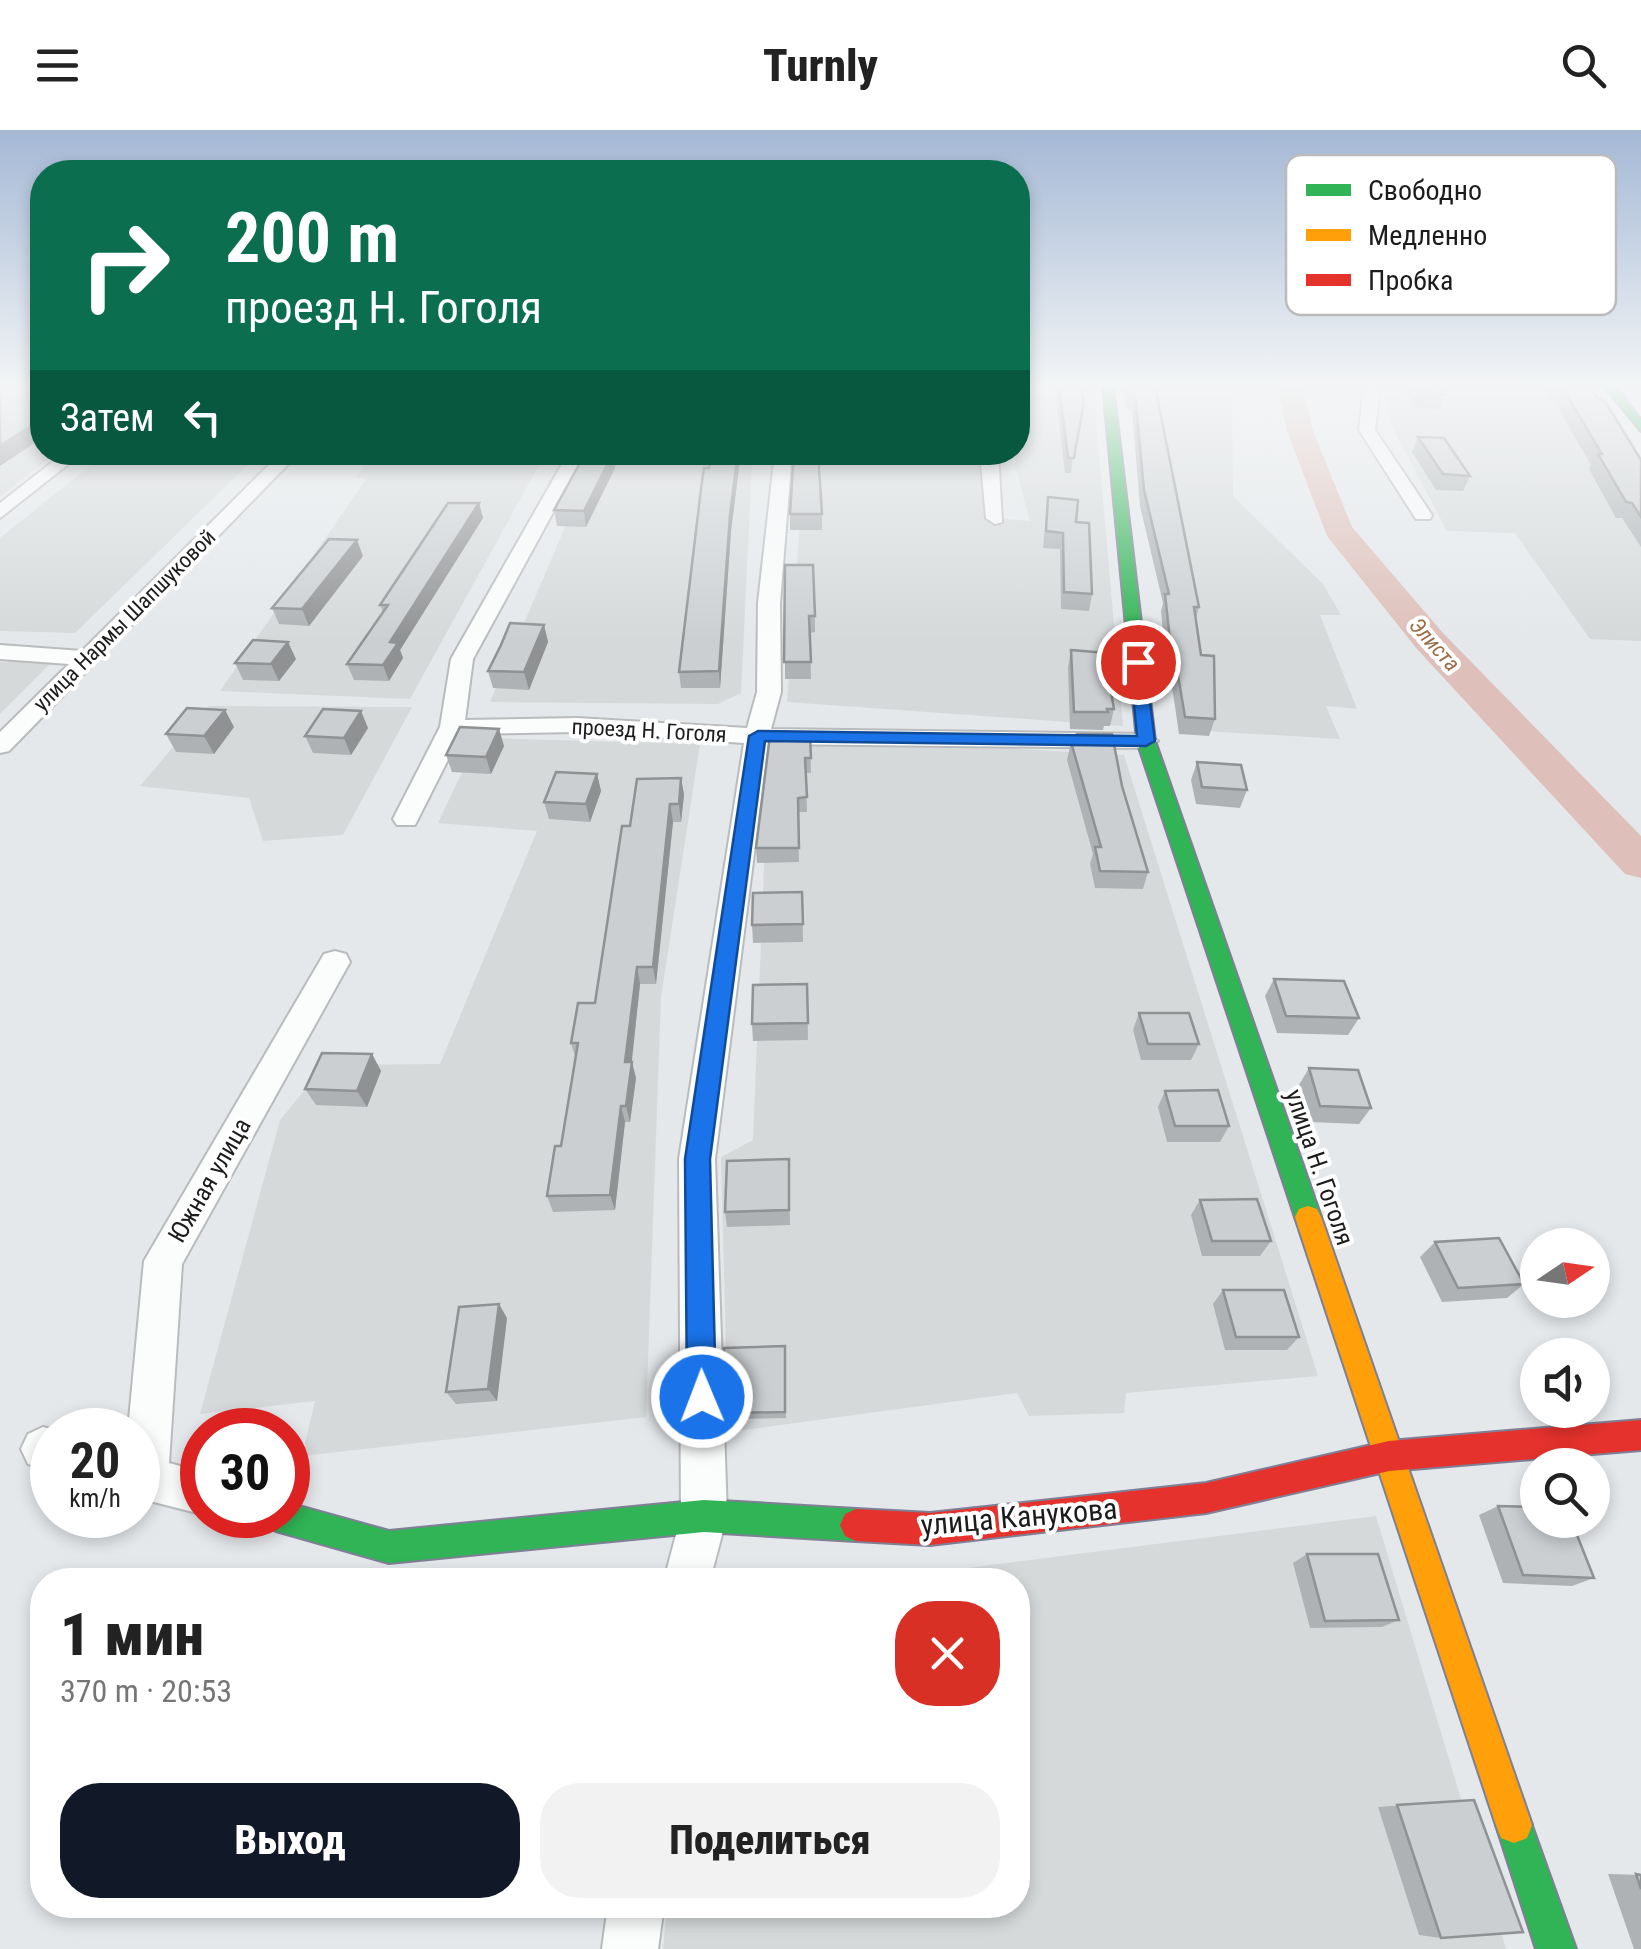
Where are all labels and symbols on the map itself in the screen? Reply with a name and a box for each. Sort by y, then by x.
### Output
legend [1286,155,1616,315]
text: Свободно [1368,174,1482,207]
text: Медленно [1368,219,1487,252]
text: Пробка [1368,264,1453,297]
street label: улица Нармы Шапшуковой [28,524,220,716]
water label: Элиста [1404,613,1465,676]
pin [1096,620,1181,705]
street label: проезд Н. Гоголя [571,714,727,747]
street label: улица Н. Гоголя [1279,1086,1360,1249]
street label: Южная улица [162,1113,257,1248]
north arrow [1520,1228,1610,1318]
position arrow [650,1345,754,1449]
speed limit sign: 30 [180,1408,310,1538]
street label: улица Канукова [919,1490,1119,1543]

